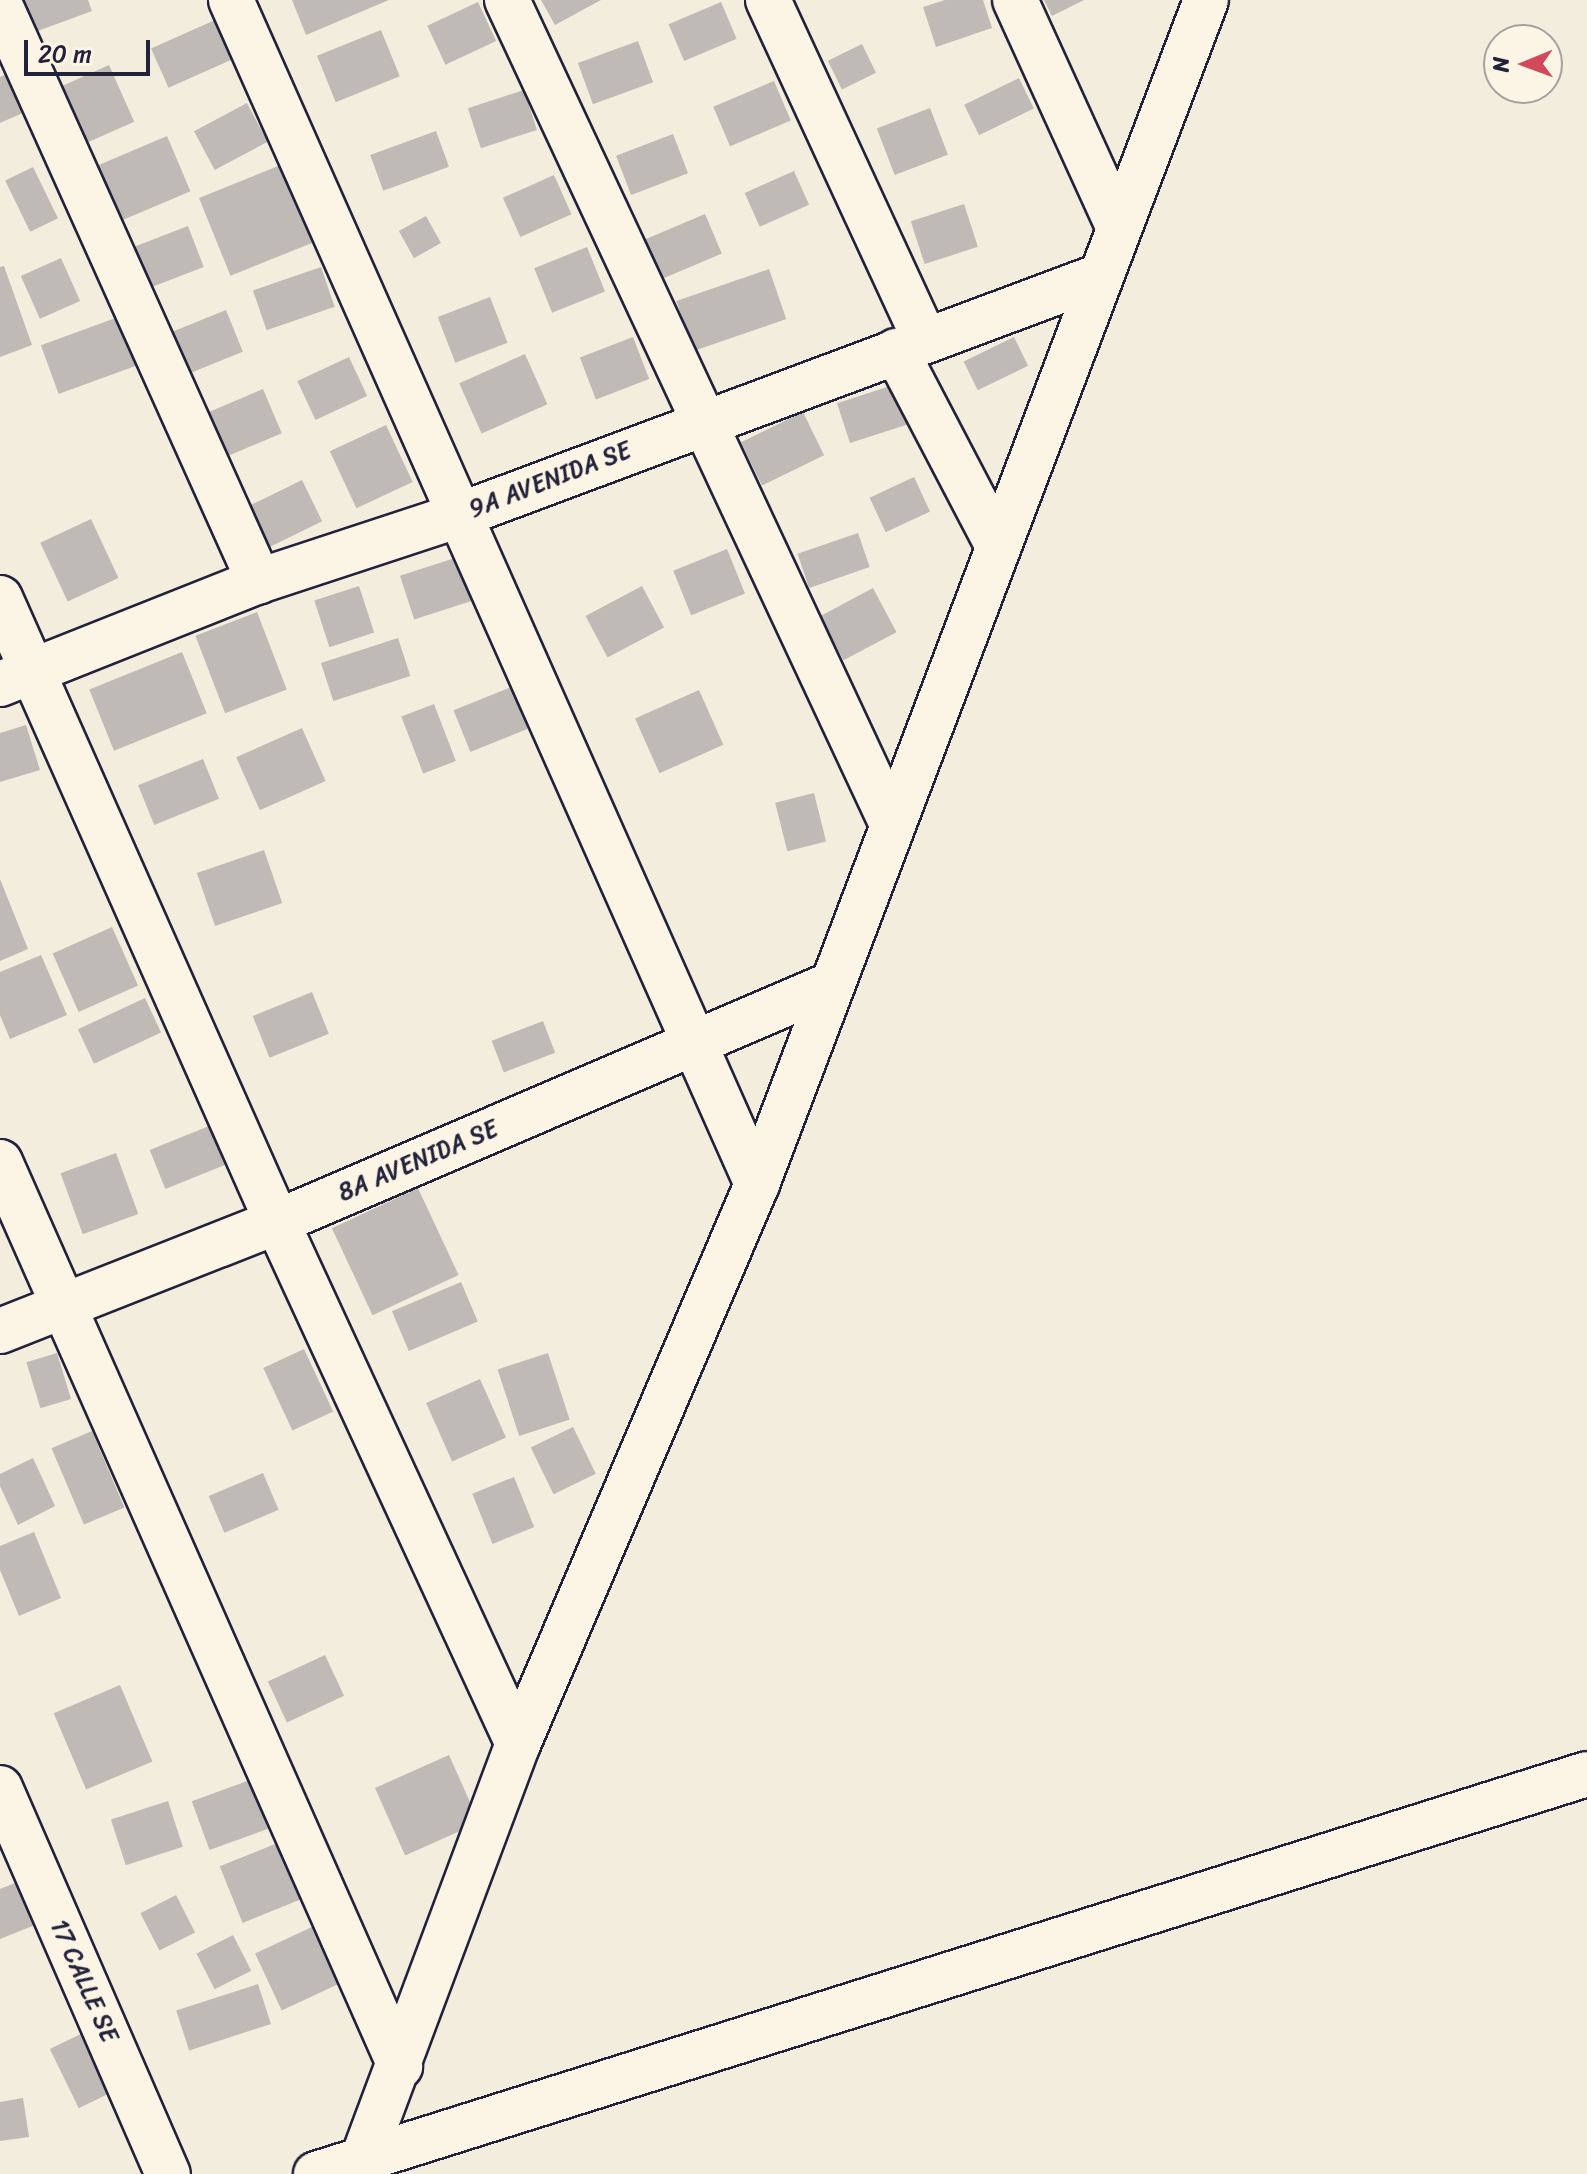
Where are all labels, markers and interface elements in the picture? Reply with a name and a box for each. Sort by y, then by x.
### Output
scale bar [28,24,154,74]
north arrow [1483,24,1563,104]
text: 20 m [38,33,92,75]
text: N [1481,56,1520,72]
street label: 9A AVENIDA SE [466,436,634,524]
street label: 8A AVENIDA SE [335,1115,501,1207]
street label: 17 CALLE SE [44,1915,124,2047]

